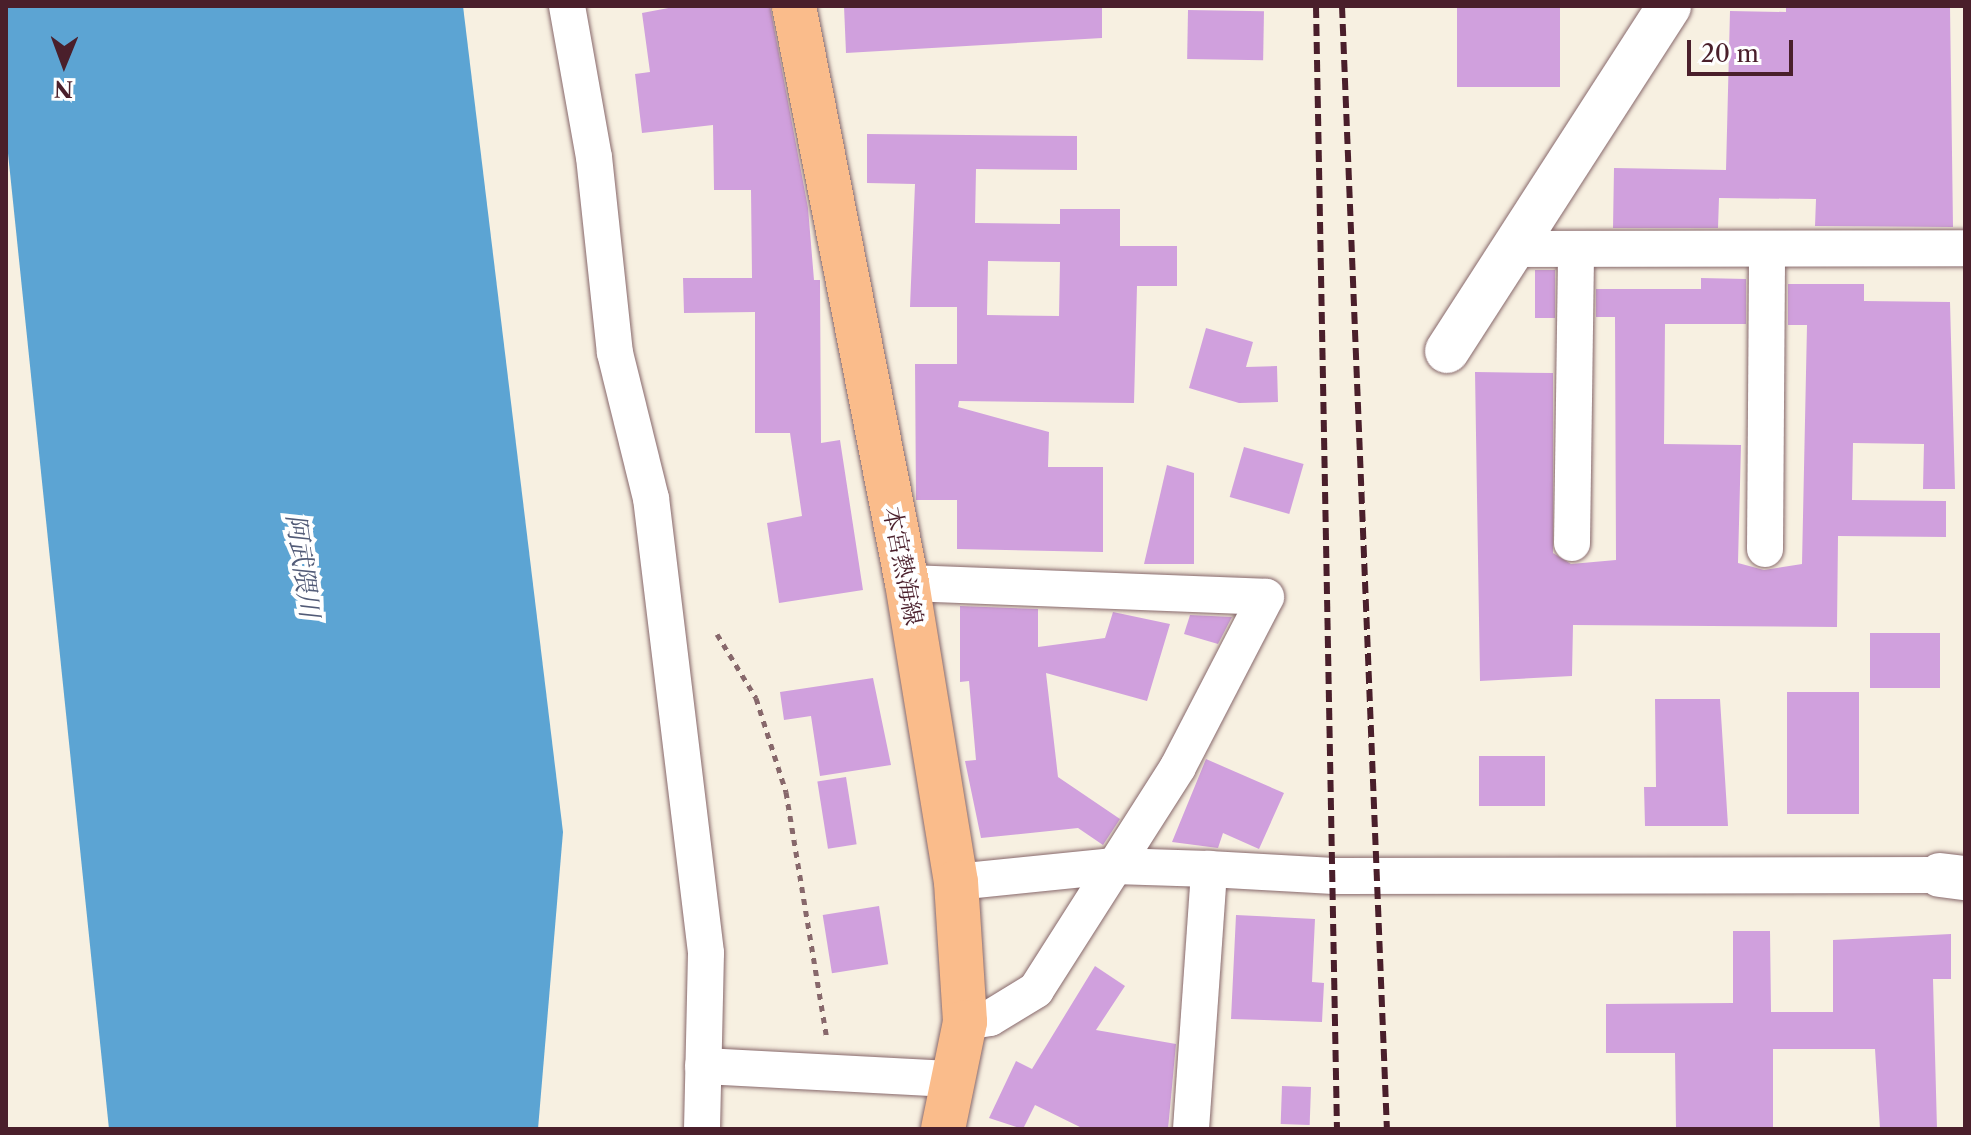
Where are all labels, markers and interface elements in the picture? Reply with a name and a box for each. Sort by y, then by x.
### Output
north arrow [24,24,104,104]
scale bar [1691,24,1797,74]
text: 20 m [1701,39,1759,68]
text: N [54,75,73,102]
street label: 本宮熱海線 [877,504,929,628]
water label: 阿武隈川 [279,512,325,620]

